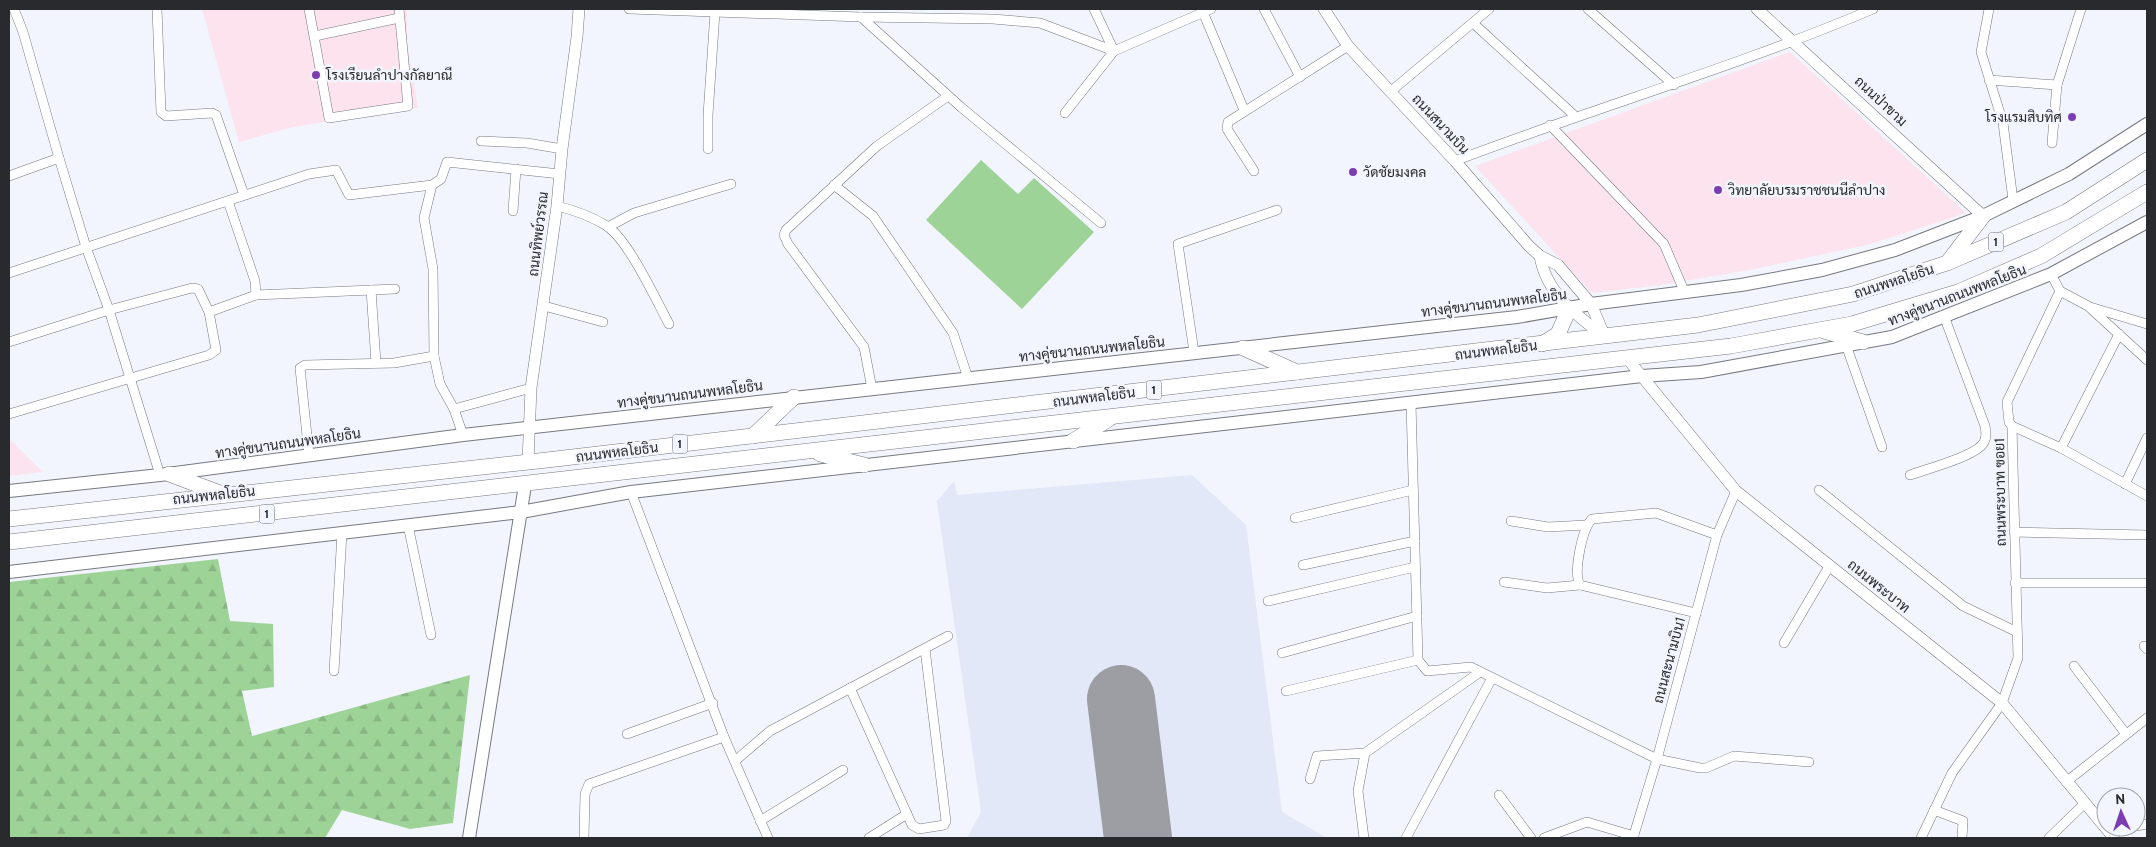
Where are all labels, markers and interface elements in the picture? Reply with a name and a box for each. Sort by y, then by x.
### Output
place label: โรงเรียนลำปางกัลยาณี [325,66,452,85]
marker: โรงเรียนลำปางกัลยาณี [310,69,322,81]
street label: ถนนป่าขาม [1850,73,1910,131]
street label: ถนนสนามบิน [1408,91,1473,159]
place label: โรงแรมสิบทิศ [1984,109,2062,127]
marker: โรงแรมสิบทิศ [2066,111,2078,123]
place label: วัดชัยมงคล [1363,165,1426,182]
marker: วัดชัยมงคล [1347,166,1359,178]
place label: วิทยาลัยบรมราชชนนีลำปาง [1727,181,1885,200]
marker: วิทยาลัยบรมราชชนนีลำปาง [1712,184,1724,196]
street label: ถนนทิพย์วรรณ [524,190,553,278]
road number: 1 [1988,232,2004,252]
street label: ถนนพหลโยธิน [1852,261,1937,303]
street label: ทางคู่ขนานถนนพหลโยธิน [1886,261,2029,331]
street label: ทางคู่ขนานถนนพหลโยธิน [1420,286,1568,322]
street label: ทางคู่ขนานถนนพหลโยธิน [1018,333,1166,367]
street label: ถนนพหลโยธิน [1454,337,1538,365]
street label: ทางคู่ขนานถนนพหลโยธิน [616,377,764,413]
road number: 1 [1146,380,1162,400]
street label: ถนนพหลโยธิน [1052,384,1136,412]
street label: ทางคู่ขนานถนนพหลโยธิน [214,425,362,463]
road number: 1 [672,434,688,454]
street label: ถนนพระบาท ฃอย1 [1992,438,2011,546]
street label: ถนนพหลโยธิน [575,439,659,467]
street label: ถนนพหลโยธิน [172,483,256,509]
road number: 1 [260,504,274,524]
street label: ถนนพระบาท [1843,557,1913,617]
street label: ถนนสะนามบิน1 [1650,615,1690,706]
north arrow [2096,787,2146,837]
text: N [2115,792,2126,809]

